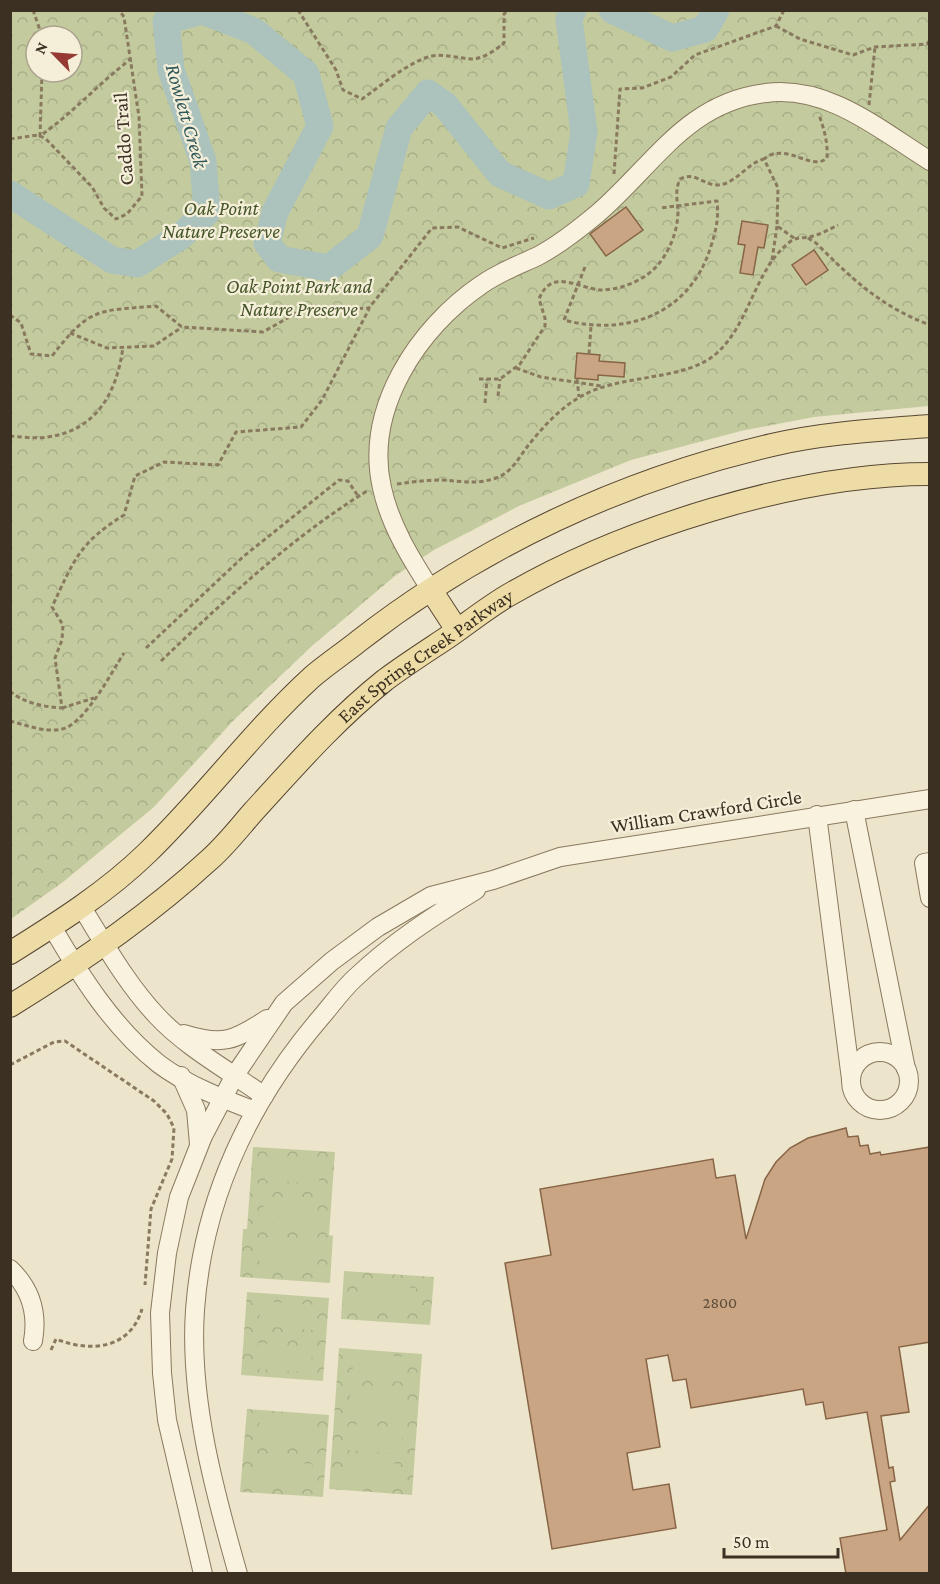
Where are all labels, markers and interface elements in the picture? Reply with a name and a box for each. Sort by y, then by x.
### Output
north arrow [24,24,84,84]
text: N [31,39,51,56]
water label: Rowlett Creek [161,61,214,172]
street label: Caddo Trail [109,92,137,186]
park label: Oak Point Nature Preserve [162,197,280,242]
park label: Oak Point Park and Nature Preserve [226,275,373,320]
street label: East Spring Creek Parkway [333,584,518,727]
street label: William Crawford Circle [609,785,803,837]
house number: 2800 [703,1294,737,1311]
scale bar [724,1521,838,1559]
text: 50 m [733,1532,770,1552]

